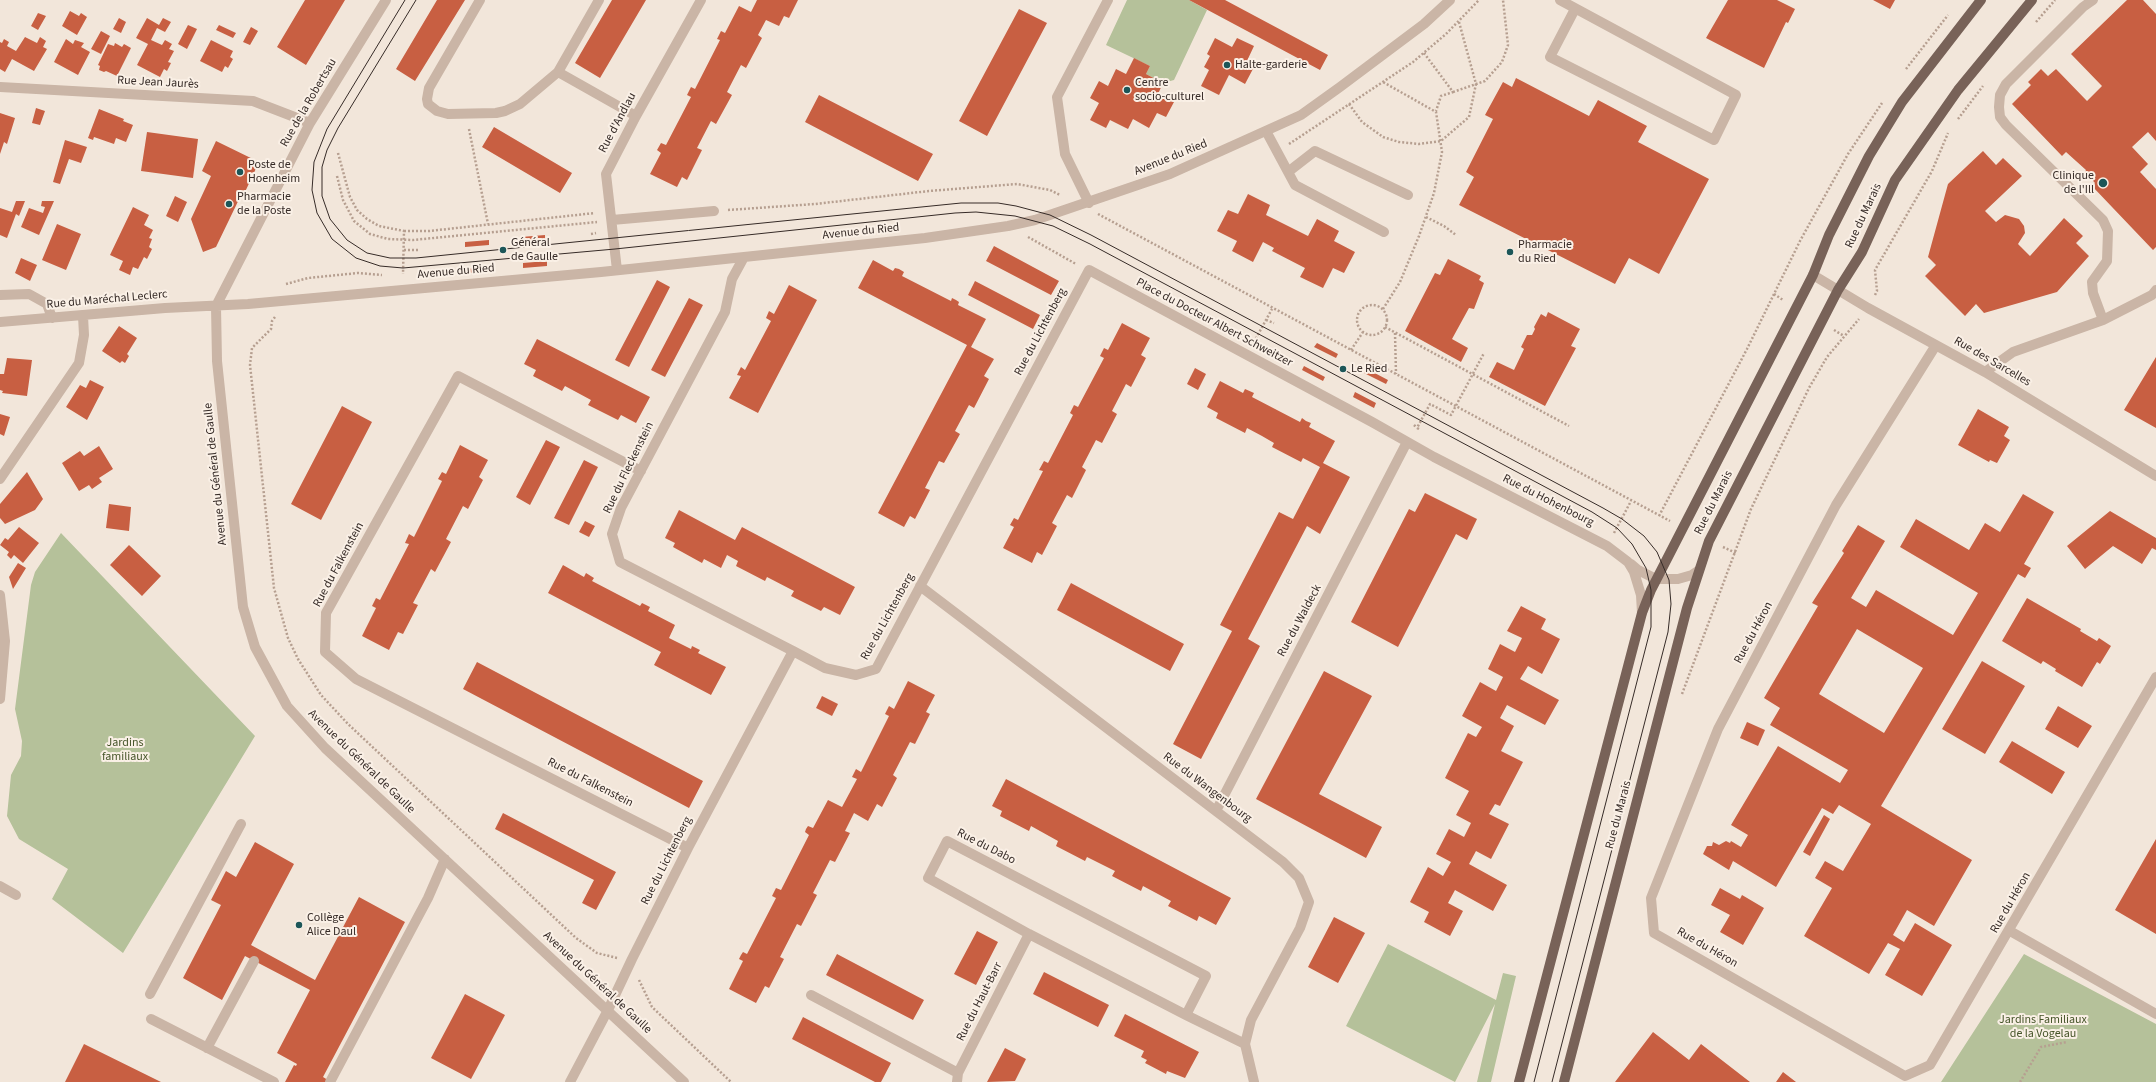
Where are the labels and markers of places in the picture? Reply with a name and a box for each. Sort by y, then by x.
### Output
place label: Halte-garderie [1235,58,1307,72]
marker: Halte-garderie [1222,60,1232,70]
place label: Centre socio-culturel [1135,76,1204,104]
marker: Centre socio-culturel [1122,85,1132,95]
place label: Poste de Hoenheim [248,158,300,186]
marker: Poste de Hoenheim [235,167,245,177]
place label: Clinique de l'Ill [2052,169,2094,197]
marker: Clinique de l'Ill [2097,177,2109,189]
place label: Pharmacie de la Poste [237,190,291,218]
marker: Pharmacie de la Poste [224,199,234,209]
place label: Général de Gaulle [511,236,558,264]
place label: Pharmacie du Ried [1518,238,1572,266]
marker: Général de Gaulle [498,245,508,255]
marker: Pharmacie du Ried [1505,247,1515,257]
place label: Le Ried [1351,362,1387,376]
marker: Le Ried [1338,364,1348,374]
place label: Collège Alice Daul [307,911,356,939]
marker: Collège Alice Daul [294,920,304,930]

